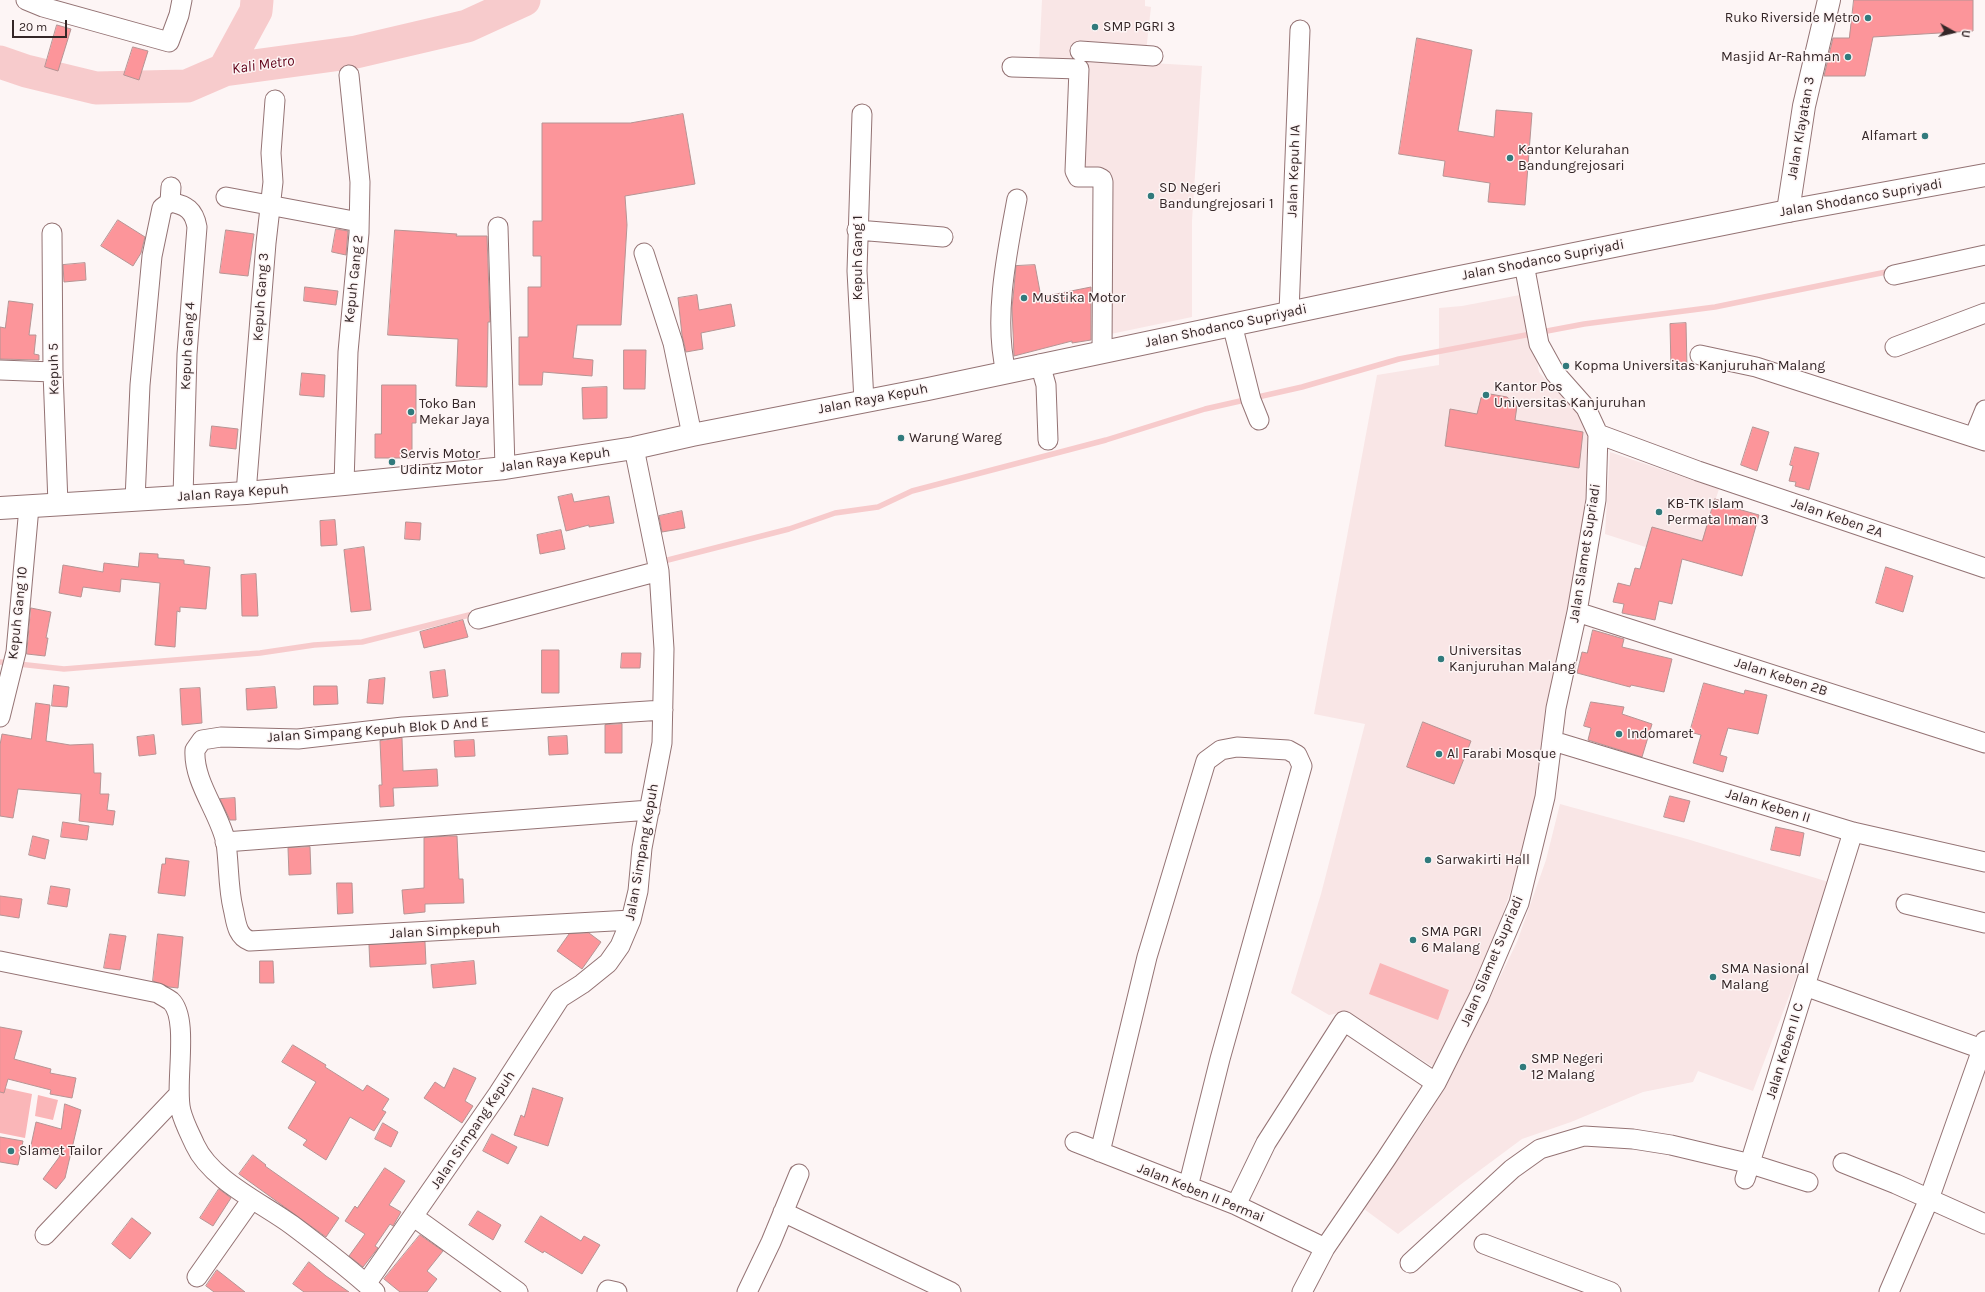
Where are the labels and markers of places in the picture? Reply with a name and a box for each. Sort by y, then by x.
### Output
place label: Ruko Riverside Metro [1725,10,1860,26]
marker: Ruko Riverside Metro [1863,13,1873,23]
place label: SMP PGRI 3 [1103,19,1175,35]
marker: SMP PGRI 3 [1090,22,1100,32]
place label: Masjid Ar-Rahman [1721,49,1840,65]
marker: Masjid Ar-Rahman [1843,52,1853,62]
place label: Alfamart [1861,128,1917,144]
marker: Alfamart [1920,131,1930,141]
place label: Kantor Kelurahan Bandungrejosari [1518,142,1629,174]
marker: Kantor Kelurahan Bandungrejosari [1505,153,1515,163]
place label: SD Negeri Bandungrejosari 1 [1159,180,1274,212]
marker: SD Negeri Bandungrejosari 1 [1146,191,1156,201]
place label: Mustika Motor [1032,290,1126,306]
marker: Mustika Motor [1019,293,1029,303]
place label: Kopma Universitas Kanjuruhan Malang [1574,358,1825,374]
marker: Kopma Universitas Kanjuruhan Malang [1561,361,1571,371]
place label: Kantor Pos Universitas Kanjuruhan [1494,379,1646,412]
marker: Kantor Pos Universitas Kanjuruhan [1481,390,1491,400]
place label: Toko Ban Mekar Jaya [419,396,490,428]
marker: Toko Ban Mekar Jaya [406,407,416,417]
place label: Warung Wareg [909,430,1002,446]
marker: Warung Wareg [896,433,906,443]
place label: Servis Motor Udintz Motor [400,446,483,478]
marker: Servis Motor Udintz Motor [387,457,397,467]
place label: KB-TK Islam Permata Iman 3 [1667,496,1769,528]
marker: KB-TK Islam Permata Iman 3 [1654,507,1664,517]
place label: Universitas Kanjuruhan Malang [1449,643,1576,676]
marker: Universitas Kanjuruhan Malang [1436,654,1446,664]
place label: Indomaret [1627,726,1694,742]
marker: Indomaret [1614,729,1624,739]
place label: Al Farabi Mosque [1447,746,1556,762]
marker: Al Farabi Mosque [1434,749,1444,759]
place label: Sarwakirti Hall [1436,852,1530,868]
marker: Sarwakirti Hall [1423,855,1433,865]
place label: SMA PGRI 6 Malang [1421,924,1482,956]
marker: SMA PGRI 6 Malang [1408,935,1418,945]
place label: SMA Nasional Malang [1721,961,1809,994]
marker: SMA Nasional Malang [1708,972,1718,982]
place label: SMP Negeri 12 Malang [1531,1051,1603,1084]
marker: SMP Negeri 12 Malang [1518,1062,1528,1072]
place label: Slamet Tailor [19,1143,102,1159]
marker: Slamet Tailor [6,1146,16,1156]

